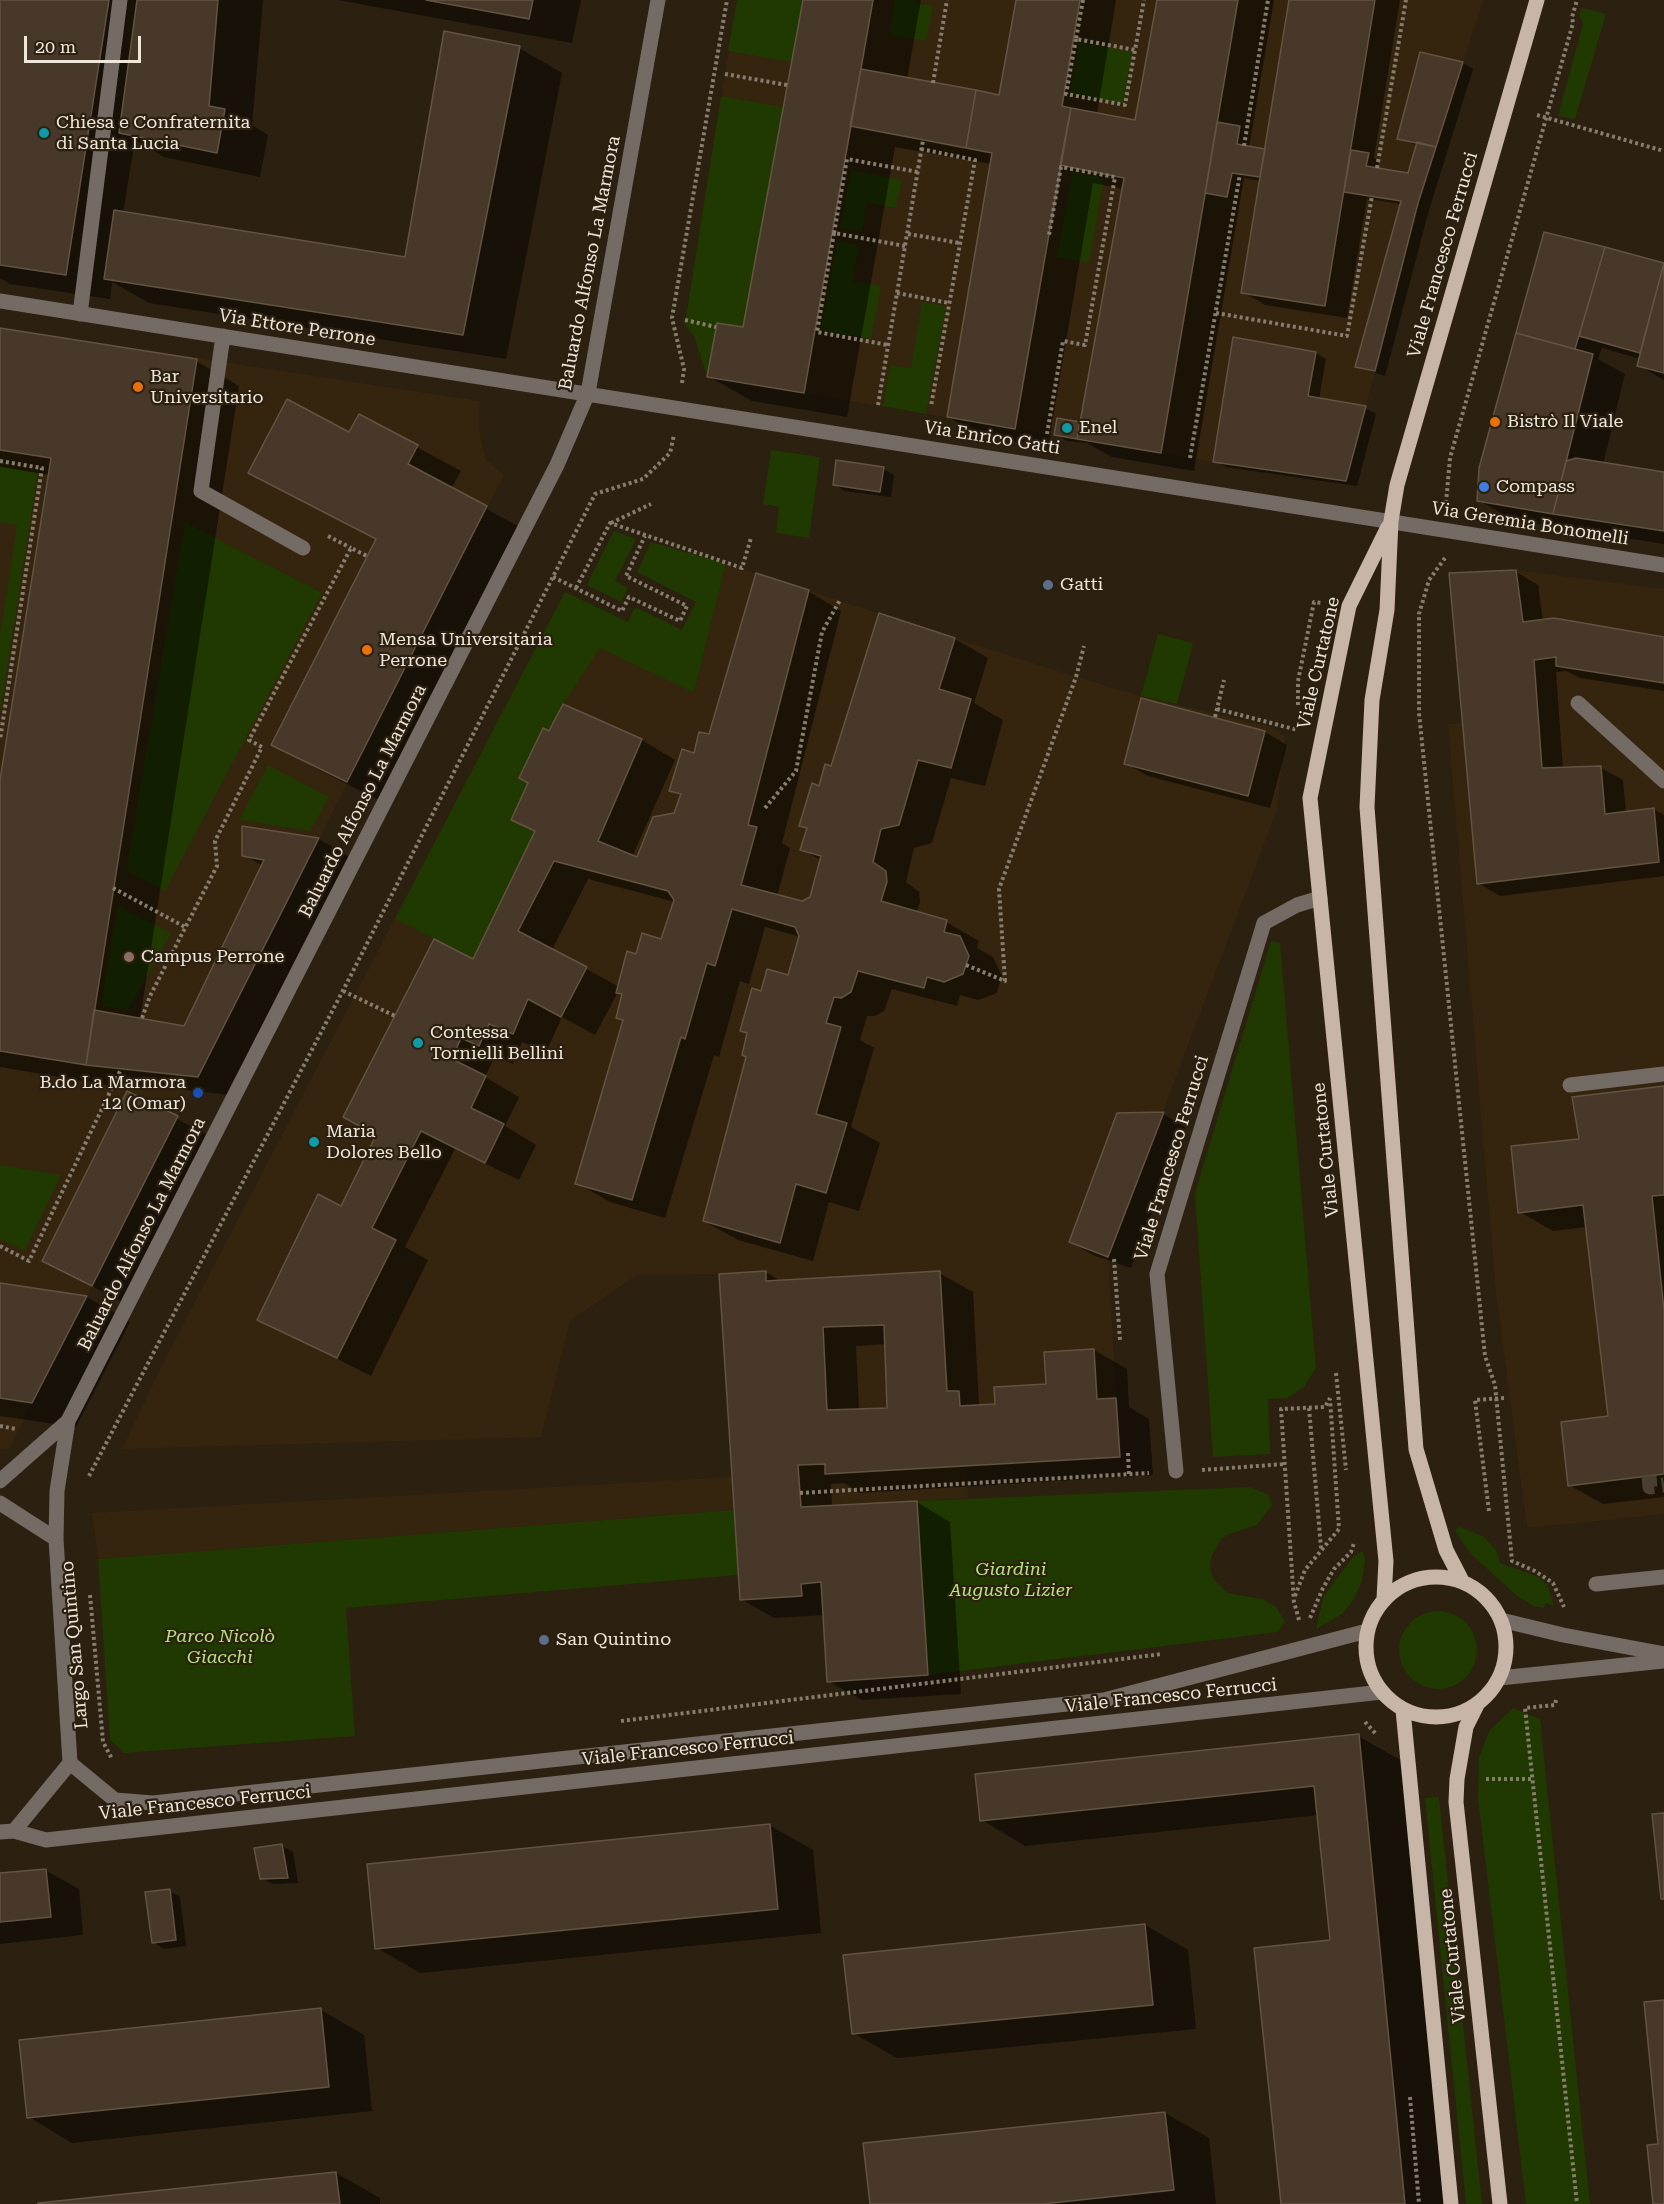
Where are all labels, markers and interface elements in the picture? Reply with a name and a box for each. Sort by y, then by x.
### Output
scale bar [27,24,144,62]
text: 20 m [35,36,76,57]
place label: Chiesa e Confraternita di Santa Lucia [56,112,250,154]
marker: Chiesa e Confraternita di Santa Lucia [37,126,51,140]
street label: Baluardo Alfonso La Marmora [555,134,625,392]
street label: Viale Francesco Ferrucci [1403,150,1483,360]
street label: Via Ettore Perrone [217,305,377,351]
place label: Bar Universitario [150,366,264,409]
marker: Bar Universitario [131,380,145,394]
place label: Bistrò Il Viale [1507,411,1623,433]
marker: Bistrò Il Viale [1488,415,1502,429]
street label: Via Enrico Gatti [922,417,1062,459]
place label: Enel [1079,417,1117,439]
marker: Enel [1060,421,1074,435]
place label: Compass [1496,476,1575,498]
marker: Compass [1477,480,1491,494]
street label: Via Geremia Bonomelli [1430,498,1630,550]
place label: Gatti [1060,574,1103,596]
marker: Gatti [1041,578,1055,592]
street label: Viale Curtatone [1293,595,1345,731]
place label: Mensa Universitaria Perrone [379,629,553,672]
marker: Mensa Universitaria Perrone [360,643,374,657]
street label: Baluardo Alfonso La Marmora [295,681,431,921]
place label: Campus Perrone [141,946,284,968]
marker: Campus Perrone [122,950,136,964]
place label: Contessa Tornielli Bellini [430,1022,564,1064]
marker: Contessa Tornielli Bellini [411,1036,425,1050]
street label: Viale Francesco Ferrucci [1131,1053,1213,1263]
place label: B.do La Marmora 12 (Omar) [39,1072,186,1114]
street label: Viale Curtatone [1308,1082,1344,1218]
marker: B.do La Marmora 12 (Omar) [191,1086,205,1100]
street label: Baluardo Alfonso La Marmora [74,1114,210,1354]
place label: Maria Dolores Bello [326,1121,442,1164]
marker: Maria Dolores Bello [307,1135,321,1149]
park label: Giardini Augusto Lizier [950,1559,1072,1602]
street label: Largo San Quintino [57,1560,93,1730]
park label: Parco Nicolò Giacchi [165,1626,275,1668]
place label: San Quintino [556,1629,671,1651]
marker: San Quintino [537,1633,551,1647]
street label: Viale Francesco Ferrucci [1064,1674,1278,1718]
street label: Viale Francesco Ferrucci [581,1727,795,1771]
street label: Viale Francesco Ferrucci [98,1781,312,1825]
street label: Viale Curtatone [1435,1888,1471,2024]

